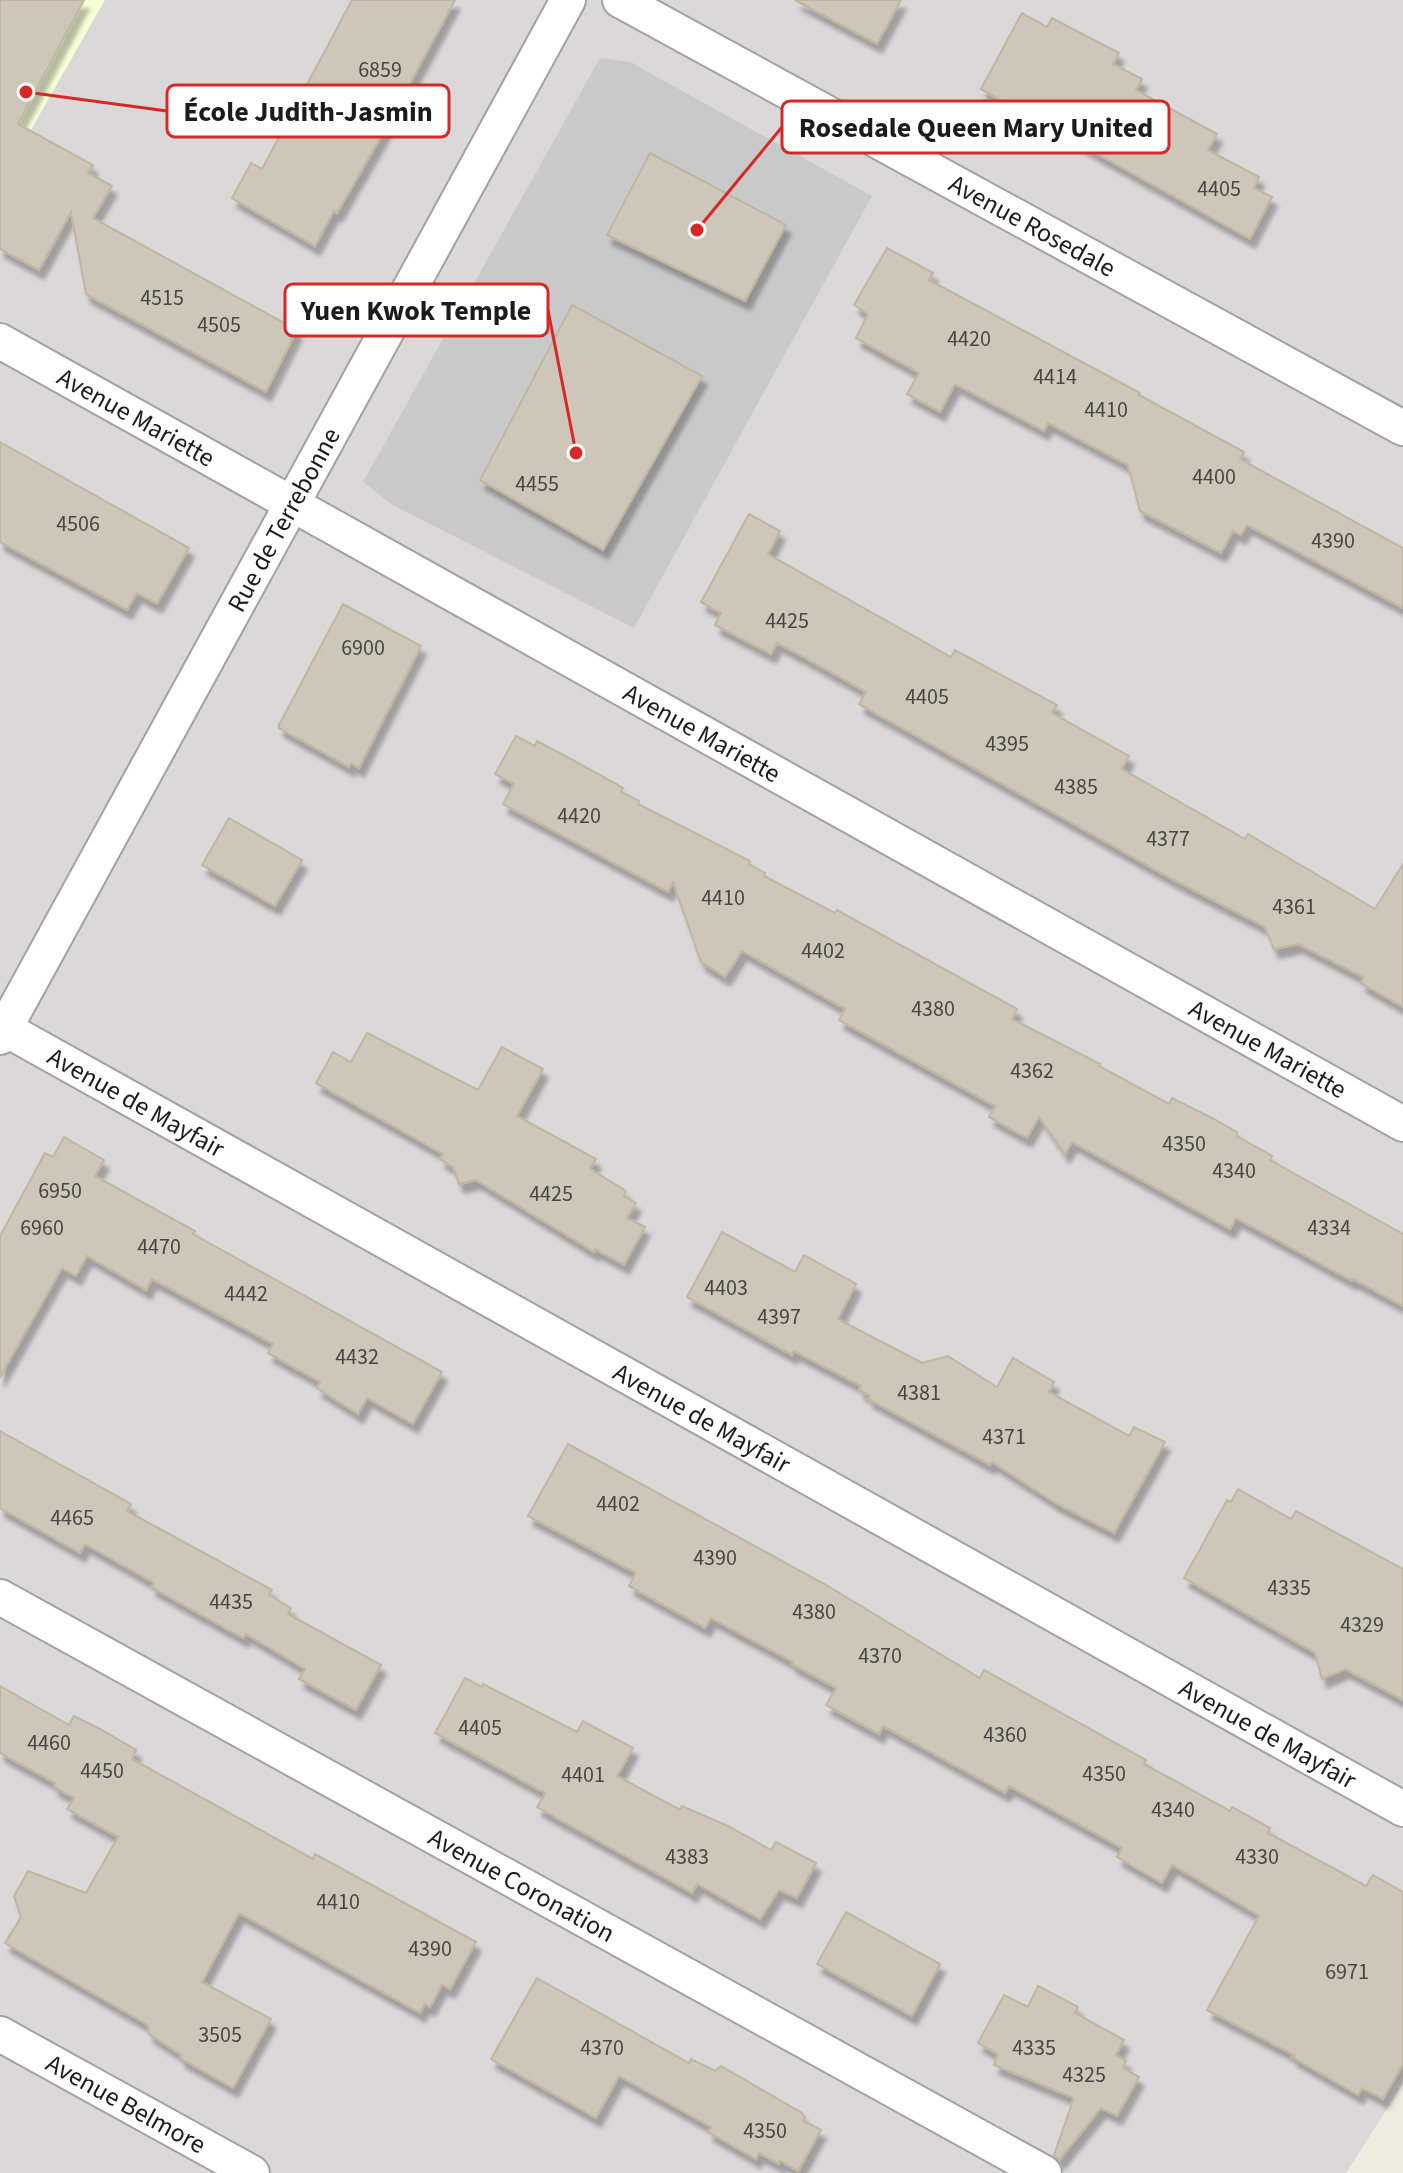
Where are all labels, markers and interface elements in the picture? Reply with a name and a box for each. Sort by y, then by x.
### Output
house number: 6859 [358,54,402,86]
callout: École Judith-Jasmin [167,85,449,137]
text: École Judith-Jasmin [183,92,433,132]
callout: Rosedale Queen Mary United [782,101,1169,153]
text: Rosedale Queen Mary United [799,108,1153,148]
street label: Avenue Rosedale [942,165,1122,286]
house number: 4405 [1197,173,1241,205]
house number: 4515 [140,282,184,314]
callout: Yuen Kwok Temple [285,284,548,336]
text: Yuen Kwok Temple [300,291,531,331]
house number: 4505 [197,309,241,341]
house number: 4420 [947,323,991,355]
street label: Avenue Mariette [51,358,222,476]
house number: 4414 [1033,361,1077,393]
house number: 4410 [1084,394,1128,426]
street label: Rue de Terrebonne [218,421,349,618]
house number: 4400 [1192,461,1236,493]
house number: 4455 [515,468,559,500]
house number: 4506 [56,508,100,540]
house number: 4390 [1311,525,1355,557]
house number: 4425 [765,605,809,637]
house number: 6900 [341,632,385,664]
street label: Avenue Mariette [617,674,788,792]
house number: 4405 [905,681,949,713]
house number: 4395 [985,728,1029,760]
house number: 4385 [1054,771,1098,803]
house number: 4420 [557,800,601,832]
house number: 4377 [1146,823,1190,855]
house number: 4410 [701,882,745,914]
house number: 4361 [1272,891,1316,923]
house number: 4402 [801,935,845,967]
street label: Avenue Mariette [1182,990,1353,1107]
house number: 4380 [911,993,955,1025]
street label: Avenue de Mayfair [41,1038,232,1167]
house number: 4362 [1010,1055,1054,1087]
house number: 4350 [1162,1128,1206,1160]
house number: 4340 [1212,1155,1256,1187]
house number: 6950 [38,1175,82,1207]
house number: 4425 [529,1178,573,1210]
house number: 6960 [20,1212,64,1244]
house number: 4334 [1307,1212,1351,1244]
house number: 4470 [137,1231,181,1263]
house number: 4403 [704,1272,748,1304]
house number: 4442 [224,1278,268,1310]
house number: 4397 [757,1301,801,1333]
house number: 4432 [335,1341,379,1373]
street label: Avenue de Mayfair [607,1353,798,1483]
house number: 4381 [897,1377,941,1409]
house number: 4371 [982,1421,1026,1453]
house number: 4402 [596,1488,640,1520]
house number: 4465 [50,1502,94,1534]
house number: 4390 [693,1542,737,1574]
house number: 4335 [1267,1572,1311,1604]
house number: 4435 [209,1586,253,1618]
house number: 4380 [792,1596,836,1628]
house number: 4329 [1340,1609,1384,1641]
house number: 4370 [858,1640,902,1672]
street label: Avenue de Mayfair [1173,1669,1364,1798]
house number: 4405 [458,1712,502,1744]
house number: 4360 [983,1719,1027,1751]
house number: 4460 [27,1727,71,1759]
house number: 4450 [80,1755,124,1787]
house number: 4350 [1082,1758,1126,1790]
house number: 4401 [561,1759,605,1791]
house number: 4340 [1151,1794,1195,1826]
street label: Avenue Coronation [422,1819,622,1951]
house number: 4383 [665,1841,709,1873]
house number: 4330 [1235,1841,1279,1873]
house number: 4410 [316,1886,360,1918]
house number: 4390 [408,1933,452,1965]
house number: 6971 [1325,1956,1369,1988]
house number: 3505 [198,2019,242,2051]
house number: 4370 [580,2032,624,2064]
house number: 4335 [1012,2032,1056,2064]
street label: Avenue Belmore [39,2044,213,2163]
house number: 4325 [1062,2059,1106,2091]
house number: 4350 [743,2115,787,2147]

